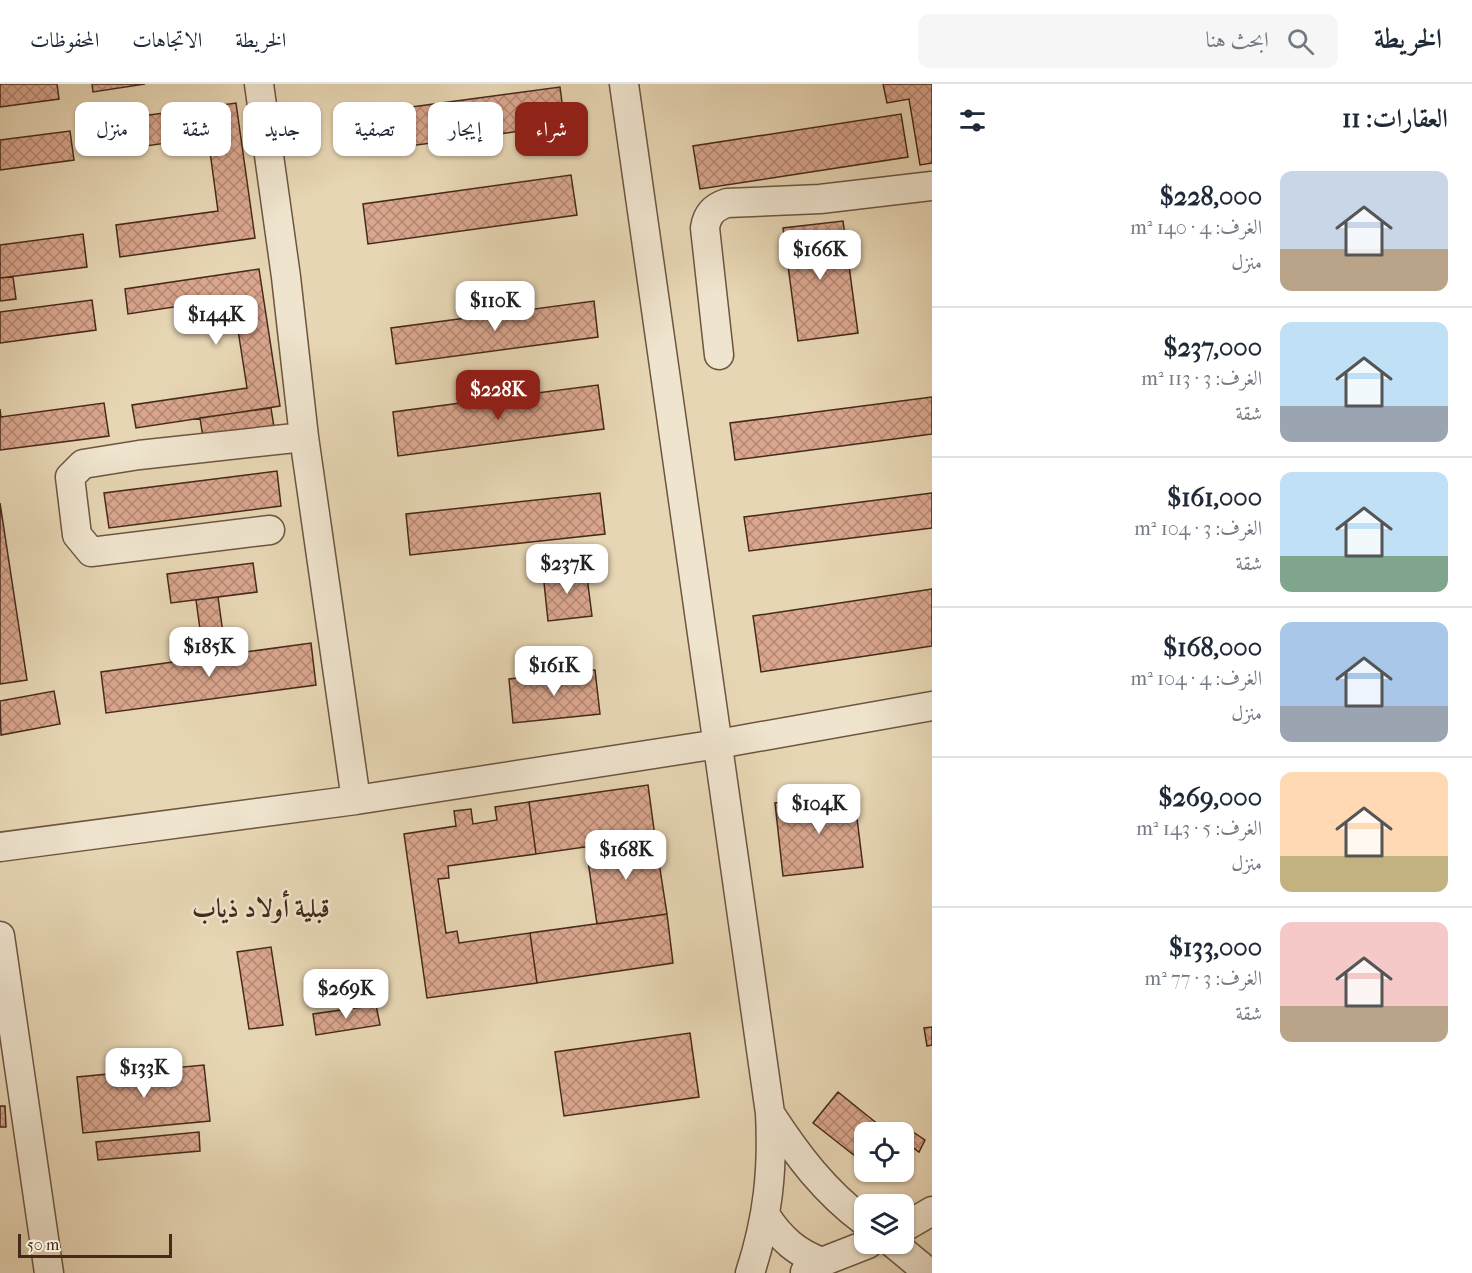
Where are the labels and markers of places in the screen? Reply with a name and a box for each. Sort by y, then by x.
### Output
pin: $166K [778,230,862,281]
pin: $110K [453,281,537,332]
pin: $144K [174,295,258,346]
pin: $228K [456,370,540,421]
pin: $237K [525,544,609,595]
pin: $185K [167,627,251,678]
pin: $161K [512,646,596,697]
pin: $104K [777,784,861,835]
pin: $168K [584,830,668,881]
pin: $269K [304,969,388,1020]
pin: $133K [102,1048,186,1099]

